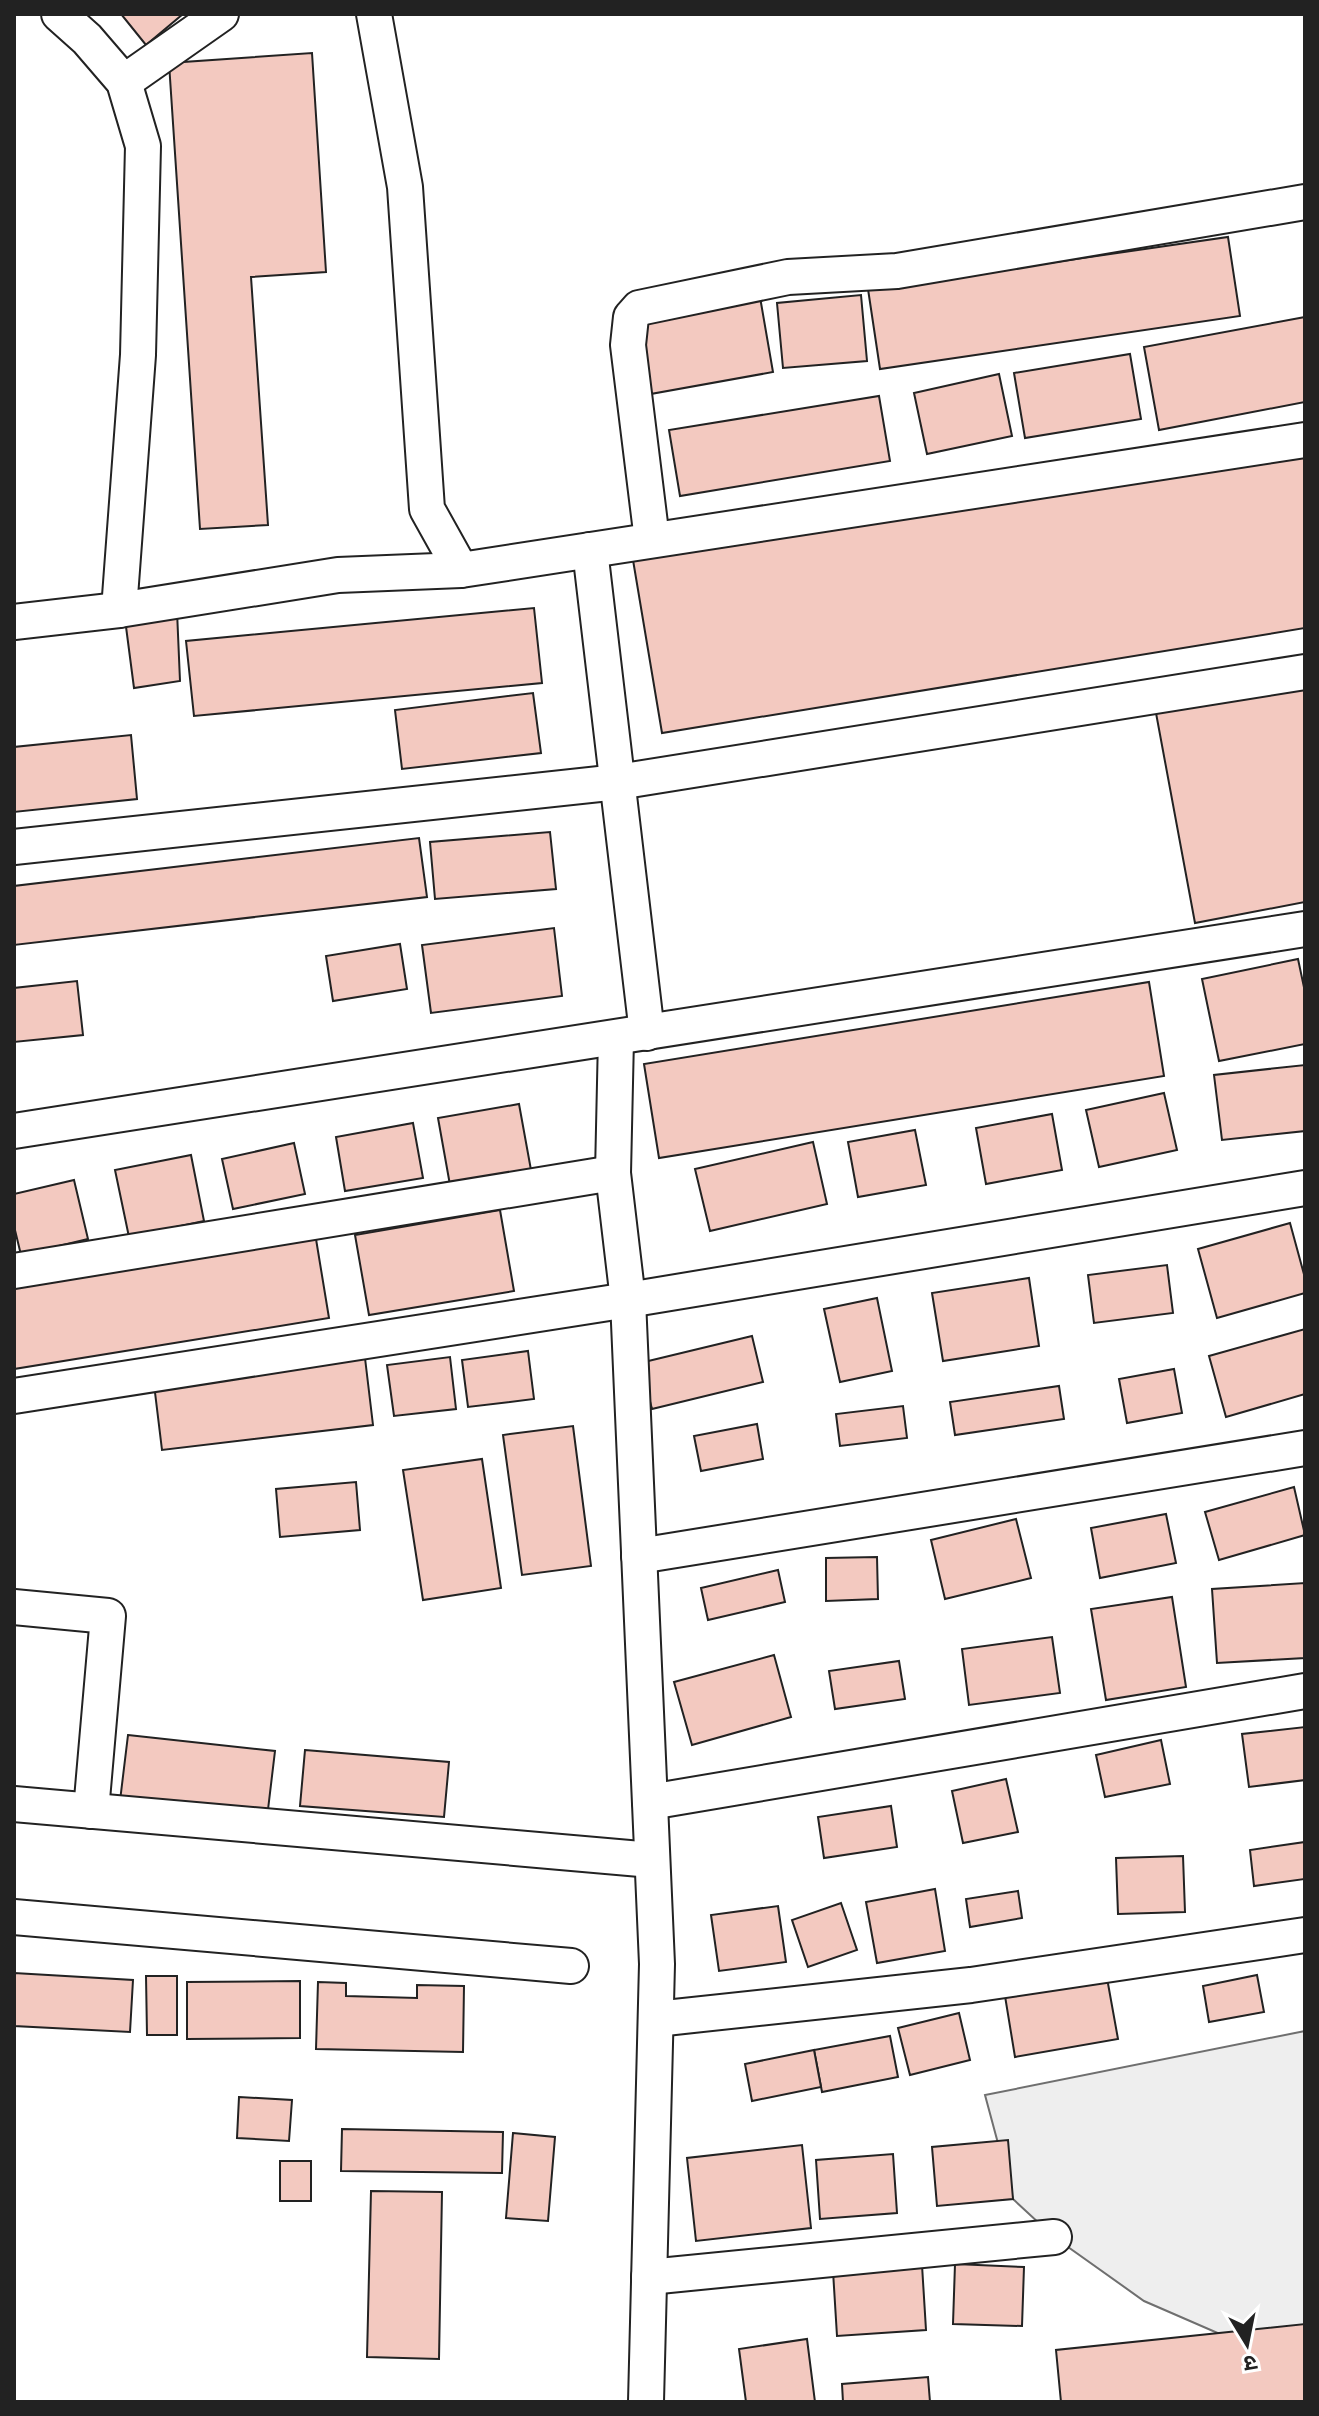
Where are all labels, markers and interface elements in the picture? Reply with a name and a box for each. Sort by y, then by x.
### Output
north arrow [1207,2304,1287,2384]
text: उ [1240,2348,1259,2380]

